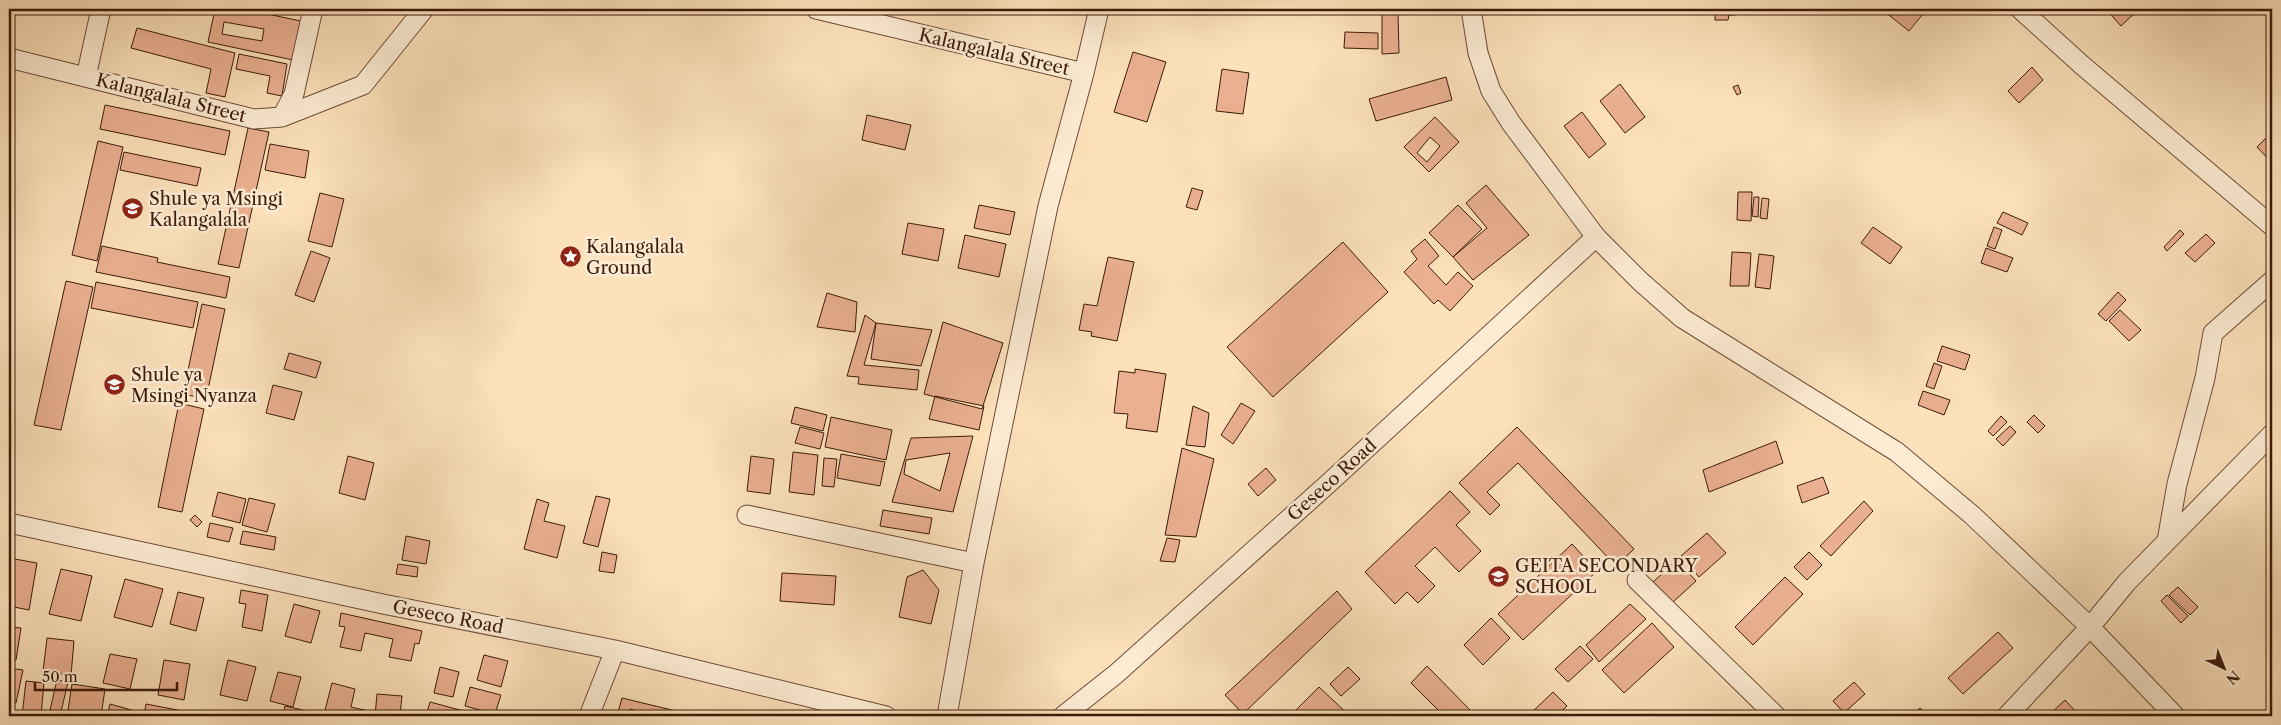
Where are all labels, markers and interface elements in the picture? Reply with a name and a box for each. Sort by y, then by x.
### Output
street label: Kalangalala Street [917,24,1072,80]
street label: Kalangalala Street [94,69,249,127]
place label: Shule ya Msingi Kalangalala [149,188,284,231]
school or university icon: Shule ya Msingi Kalangalala [121,197,145,221]
place label: Kalangalala Ground [586,236,685,279]
place icon: Kalangalala Ground [558,245,582,269]
place label: Shule ya Msingi Nyanza [131,364,257,407]
school or university icon: Shule ya Msingi Nyanza [103,373,127,397]
street label: Geseco Road [1283,434,1381,526]
place label: GEITA SECONDARY SCHOOL [1515,555,1699,598]
school or university icon: GEITA SECONDARY SCHOOL [1487,564,1511,588]
street label: Geseco Road [391,595,505,639]
north arrow [2198,642,2248,692]
scale bar [35,660,178,692]
text: 50 m [42,667,78,686]
text: N [2222,667,2243,688]

